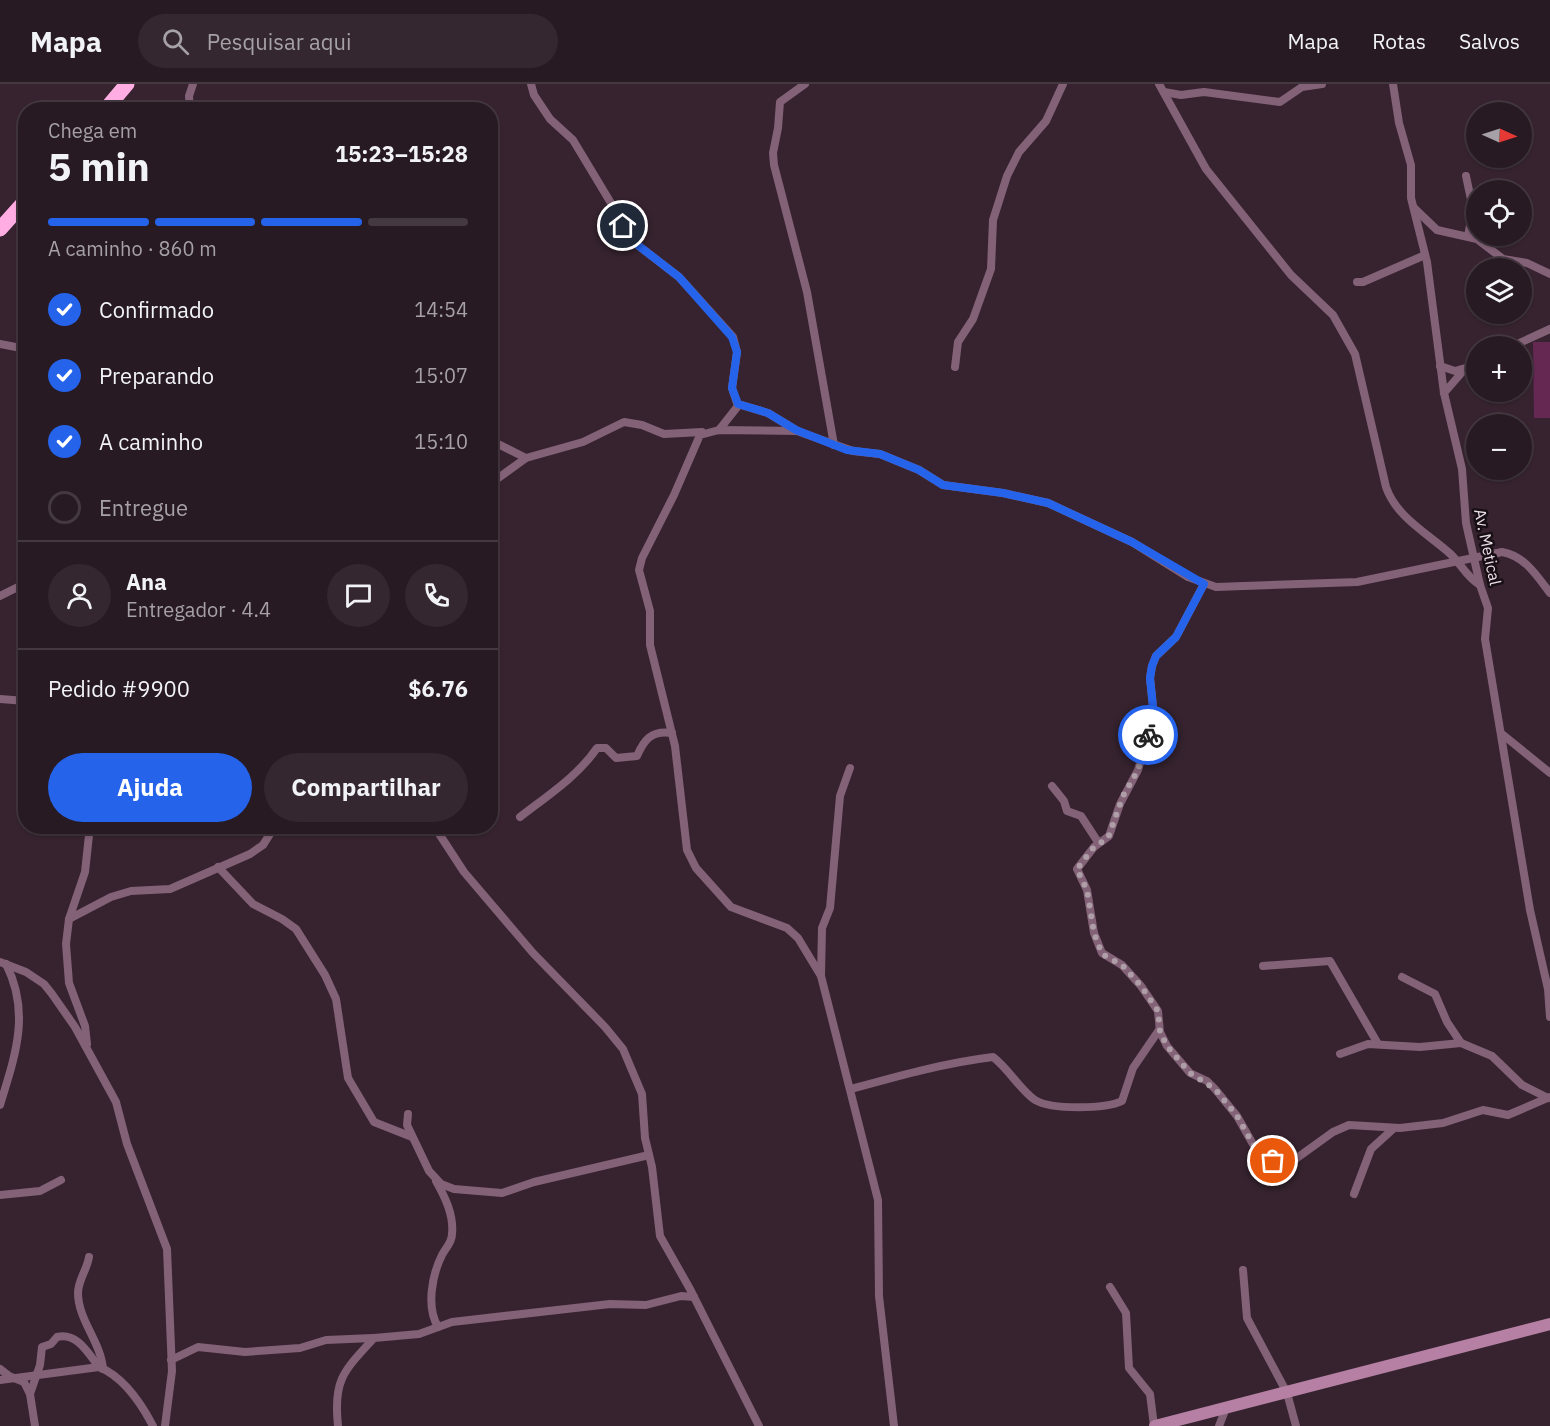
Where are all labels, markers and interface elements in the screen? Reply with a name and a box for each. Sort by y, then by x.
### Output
search box [138,14,558,68]
text: Mapa [30,23,102,60]
icon: search [159,25,192,58]
text: Pesquisar aqui [207,27,352,56]
text: Mapa [1288,27,1339,55]
text: Rotas [1372,27,1426,55]
text: Salvos [1459,27,1520,55]
north arrow [1466,102,1532,168]
map controls [1466,102,1532,480]
text: Chega em [48,117,137,144]
text: 15:23–15:28 [335,139,468,168]
text: 5 min [48,141,150,192]
button: locate [1466,180,1532,246]
pin [597,200,648,251]
icon: home [606,209,639,242]
text: A caminho · 860 m [48,235,217,262]
button: layers [1466,258,1532,324]
icon: check [48,293,81,326]
text: Confirmado [99,295,214,324]
text: 14:54 [414,296,468,323]
button: + [1466,336,1532,402]
icon: check [48,359,81,392]
text: Preparando [99,361,214,390]
text: 15:07 [414,362,468,389]
button: − [1466,414,1532,480]
icon: check [48,425,81,458]
text: A caminho [99,427,203,456]
text: 15:10 [414,428,468,455]
text: Entregue [99,493,188,522]
street label: Av. Metical [1470,507,1506,587]
button: person [48,564,111,627]
button: chat [327,564,390,627]
button: phone [405,564,468,627]
text: Ana [126,567,167,596]
text: Entregador · 4.4 [126,596,271,623]
text: Pedido #9900 [48,674,190,703]
text: $6.76 [408,674,468,703]
courier [1118,705,1178,765]
icon: bike [1132,719,1165,752]
button: Ajuda [48,753,252,822]
button: Compartilhar [264,753,468,822]
pin [1247,1135,1298,1186]
icon: bag [1256,1144,1289,1177]

